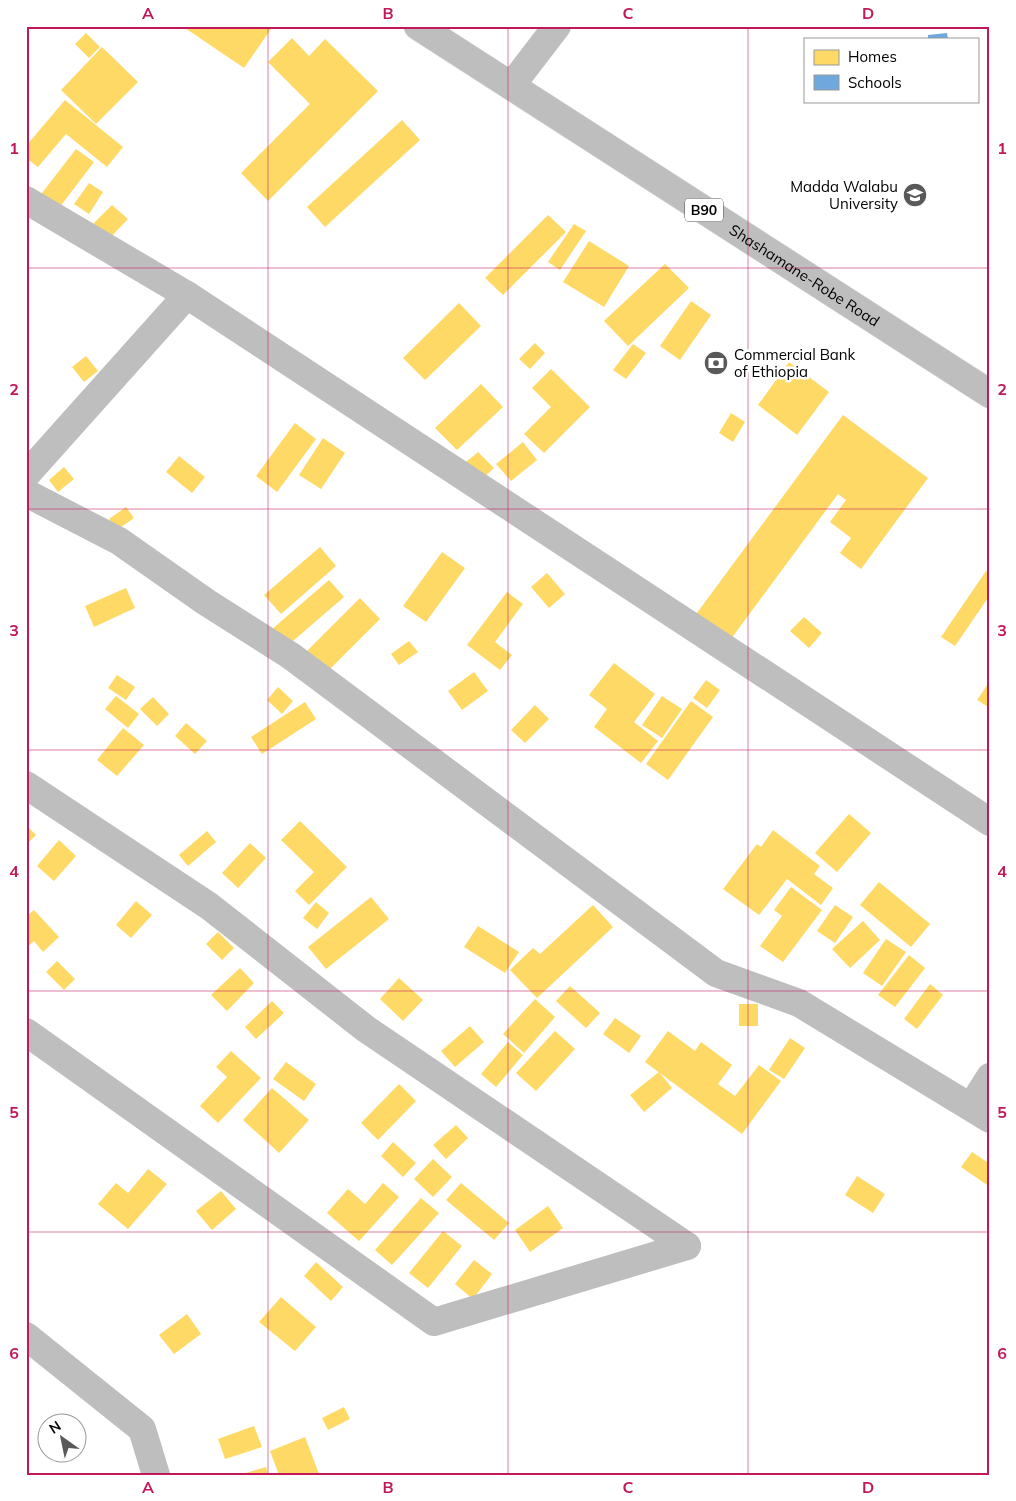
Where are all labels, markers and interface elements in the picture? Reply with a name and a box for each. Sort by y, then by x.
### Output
text: A [142,3,154,23]
text: B [382,3,394,23]
text: C [623,3,634,23]
text: D [862,3,874,23]
legend [804,38,978,102]
text: Homes [848,47,897,66]
text: Schools [848,73,902,92]
text: 1 [9,138,19,158]
text: 1 [997,138,1007,158]
place label: Madda Walabu University [790,177,898,213]
school or university icon: Madda Walabu University [902,182,928,208]
road number: B90 [685,198,723,222]
street label: Shashamane-Robe Road [726,220,884,330]
place label: Commercial Bank of Ethiopia [734,345,856,381]
bank icon: Commercial Bank of Ethiopia [703,350,729,376]
text: 2 [9,379,19,399]
text: 2 [997,379,1007,399]
text: 3 [9,620,19,640]
text: 3 [997,620,1007,640]
text: 4 [9,861,19,881]
text: 4 [997,861,1007,881]
text: 5 [9,1102,19,1122]
text: 5 [997,1102,1007,1122]
text: 6 [9,1343,19,1363]
text: 6 [997,1343,1007,1363]
north arrow [38,1414,88,1464]
text: N [46,1417,64,1438]
text: A [142,1477,154,1497]
text: B [382,1477,394,1497]
text: C [623,1477,634,1497]
text: D [862,1477,874,1497]

